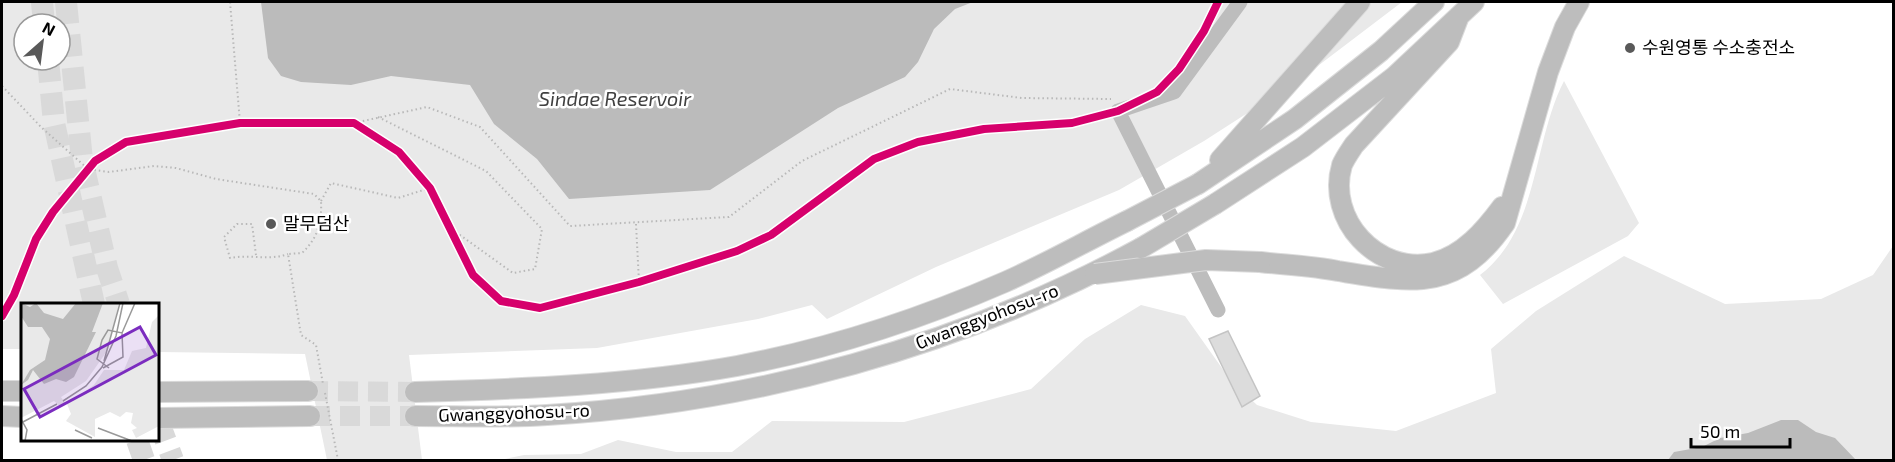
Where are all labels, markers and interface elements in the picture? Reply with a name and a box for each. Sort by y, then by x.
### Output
north arrow [12,12,72,72]
text: N [40,17,59,39]
place label: 수원영통 수소충전소 [1642,36,1795,58]
marker: 수원영통 수소충전소 [1623,41,1637,55]
water label: Sindae Reservoir [539,86,692,110]
place label: 말무덤산 [283,212,349,234]
marker: 말무덤산 [264,217,278,231]
street label: Gwanggyohosu-ro [912,279,1061,353]
inset map [21,303,159,441]
street label: Gwanggyohosu-ro [438,398,590,426]
scale bar [1691,411,1790,449]
text: 50 m [1700,420,1740,442]

